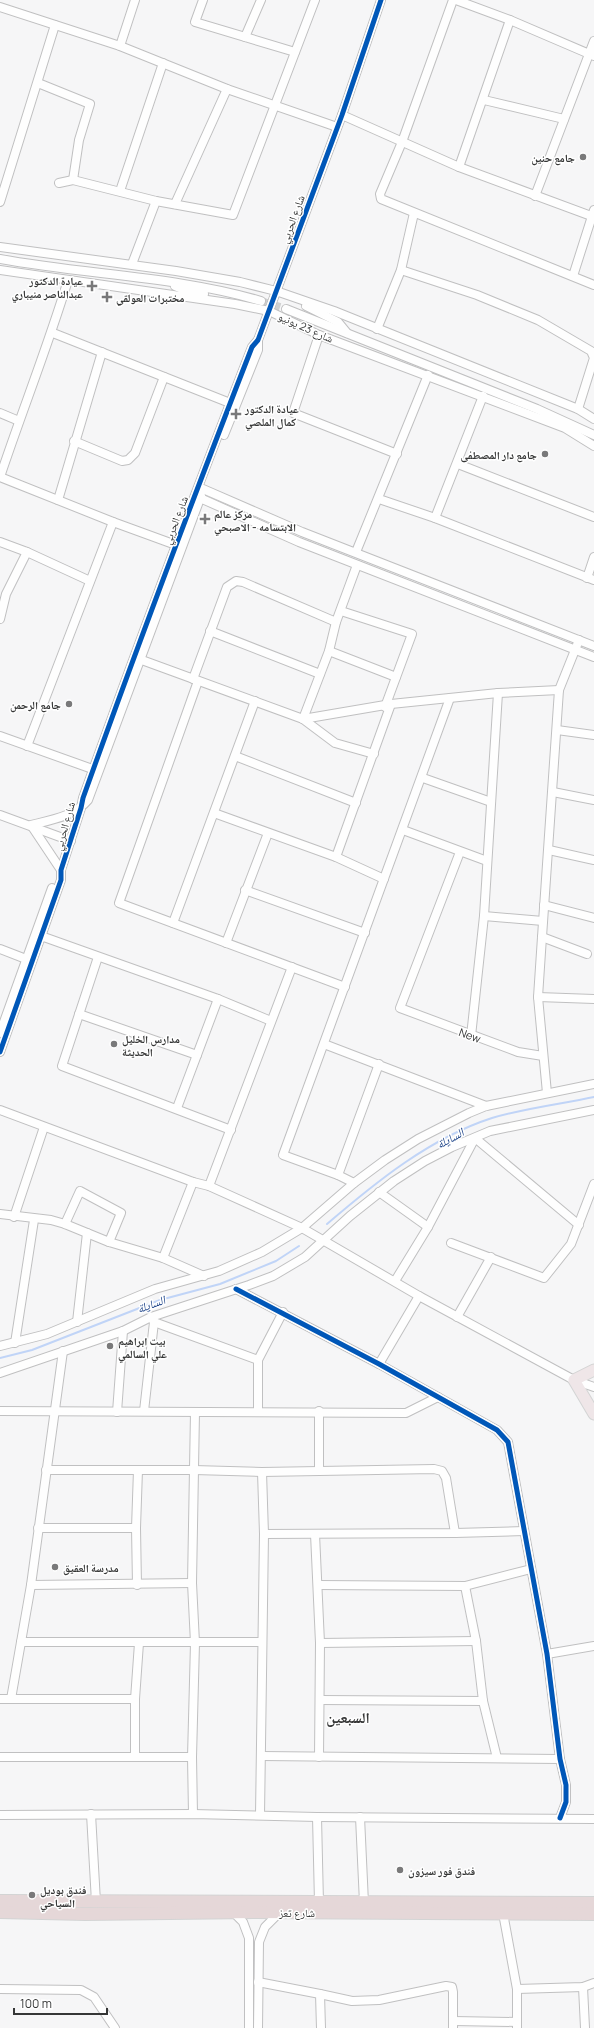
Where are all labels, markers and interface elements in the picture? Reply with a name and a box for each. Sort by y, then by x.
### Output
place label: جامع حنين [531,150,575,166]
marker: جامع حنين [578,152,588,162]
street label: شارع الحربي [276,193,309,246]
place label: عيادة الدكتور عبدالناصر منيباري [12,273,83,302]
marker: عيادة الدكتور عبدالناصر منيباري [86,280,98,292]
place label: مختبرات العولقي [116,290,184,306]
marker: مختبرات العولقي [101,291,113,303]
street label: شارع 23 يونيو [276,308,336,346]
place label: عيادة الدكتور كمال الملصي [244,401,299,430]
marker: عيادة الدكتور كمال الملصي [230,408,242,420]
place label: جامع دار المصطفى [461,447,537,463]
marker: جامع دار المصطفى [540,449,550,459]
street label: شارع الحربي [159,494,193,547]
place label: مركز عالم الابتسامه - الاصبحي [214,506,296,535]
marker: مركز عالم الابتسامه - الاصبحي [199,513,211,525]
place label: جامع الرحمن [10,697,61,713]
marker: جامع الرحمن [64,699,74,709]
street label: شارع الحربي [50,800,80,853]
street label: New [457,1024,484,1046]
place label: مدارس الخليل الحديثة [122,1031,180,1059]
marker: مدارس الخليل الحديثة [109,1039,119,1049]
water label: السايلة [433,1123,468,1152]
water label: السايلة [135,1291,169,1317]
place label: بيت ابراهيم علي السالمي [118,1333,167,1362]
marker: بيت ابراهيم علي السالمي [105,1341,115,1351]
place label: مدرسة العقيق [63,1560,119,1576]
marker: مدرسة العقيق [50,1562,60,1572]
district label: السبعين [326,1707,370,1728]
place label: فندق فور سيزون [408,1863,475,1879]
marker: فندق فور سيزون [395,1865,405,1875]
place label: فندق بوديل السياحي [40,1882,87,1911]
marker: فندق بوديل السياحي [27,1890,37,1900]
street label: شارع تعز [278,1905,315,1920]
scale bar [14,1990,107,2016]
text: 100 m [20,1995,52,2012]

